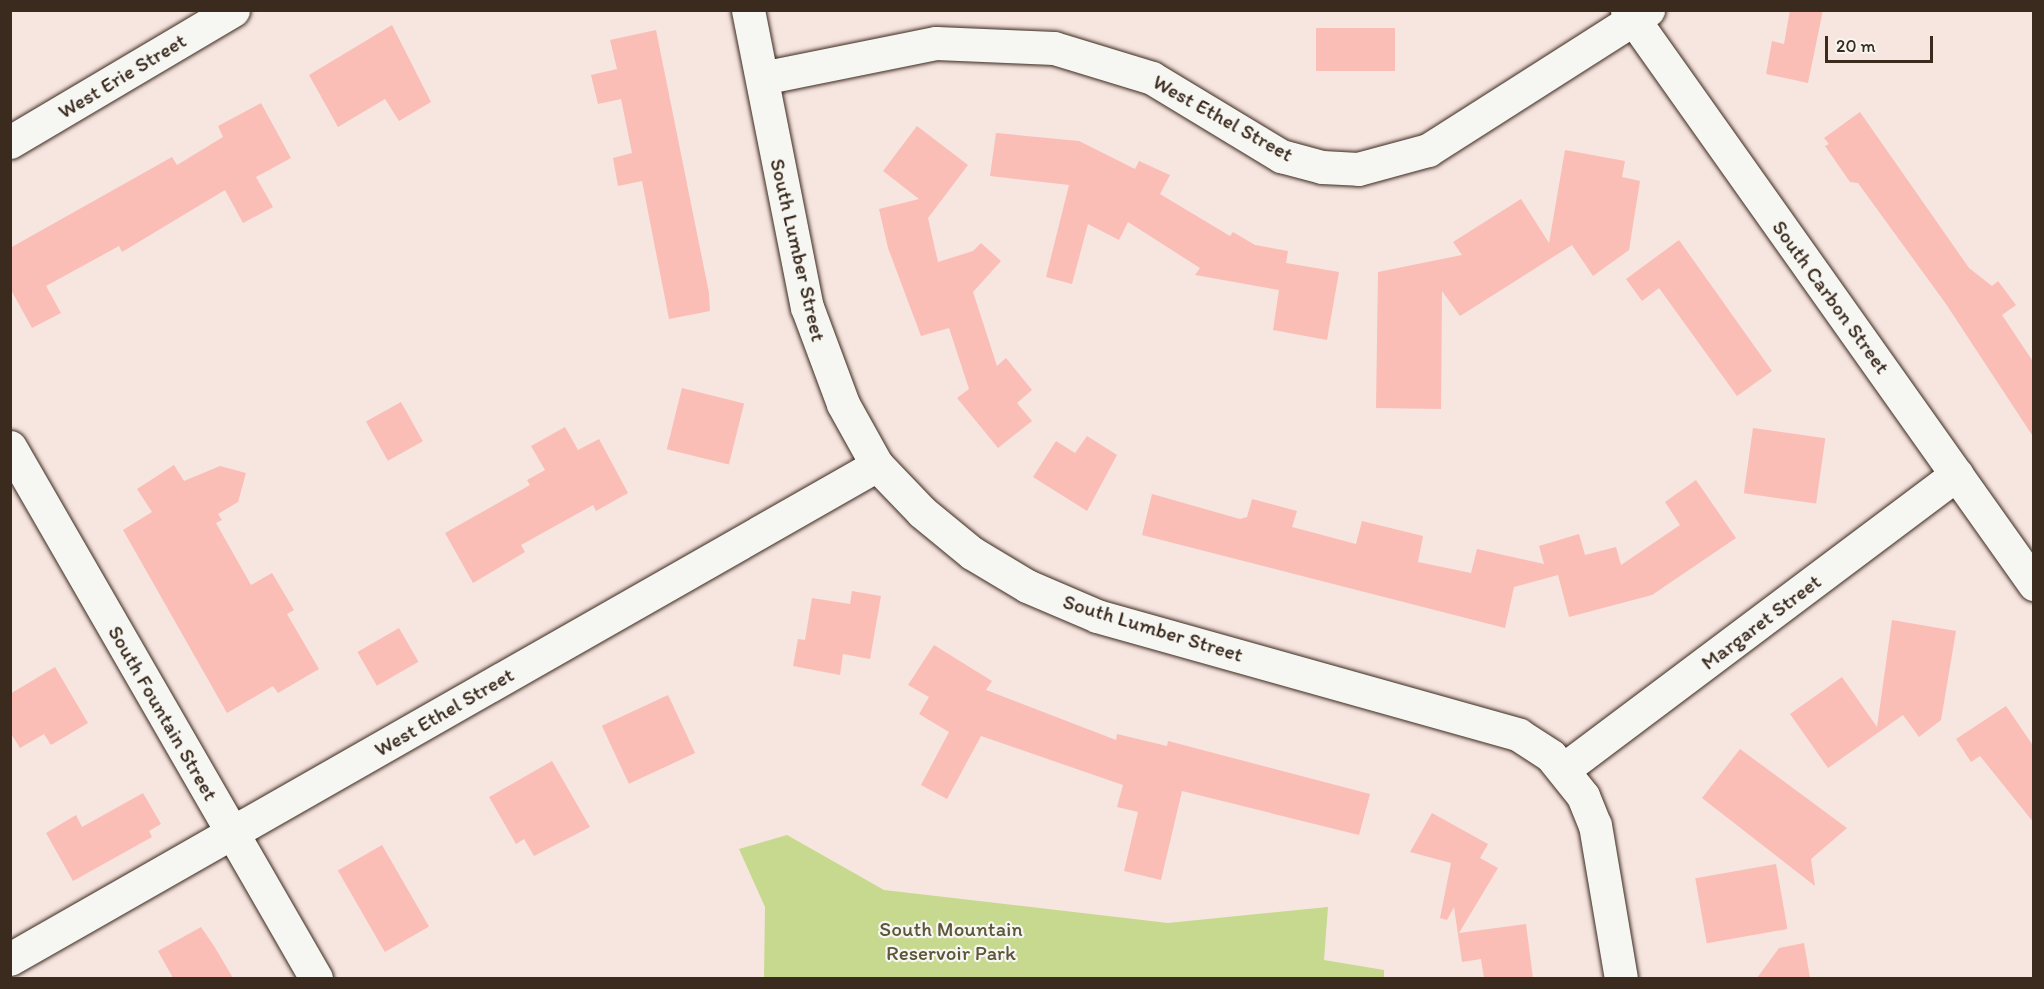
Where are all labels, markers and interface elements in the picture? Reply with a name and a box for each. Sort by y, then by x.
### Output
scale bar [1828,24,1936,62]
street label: West Erie Street [54,28,190,124]
text: 20 m [1836,35,1876,57]
street label: West Ethel Street [1149,69,1297,167]
street label: South Lumber Street [765,156,831,344]
street label: South Carbon Street [1767,215,1895,379]
street label: Margaret Street [1696,569,1826,675]
street label: South Lumber Street [1060,589,1246,667]
street label: South Fountain Street [103,621,223,805]
street label: West Ethel Street [370,662,518,762]
park label: South Mountain Reservoir Park [879,916,1023,966]

